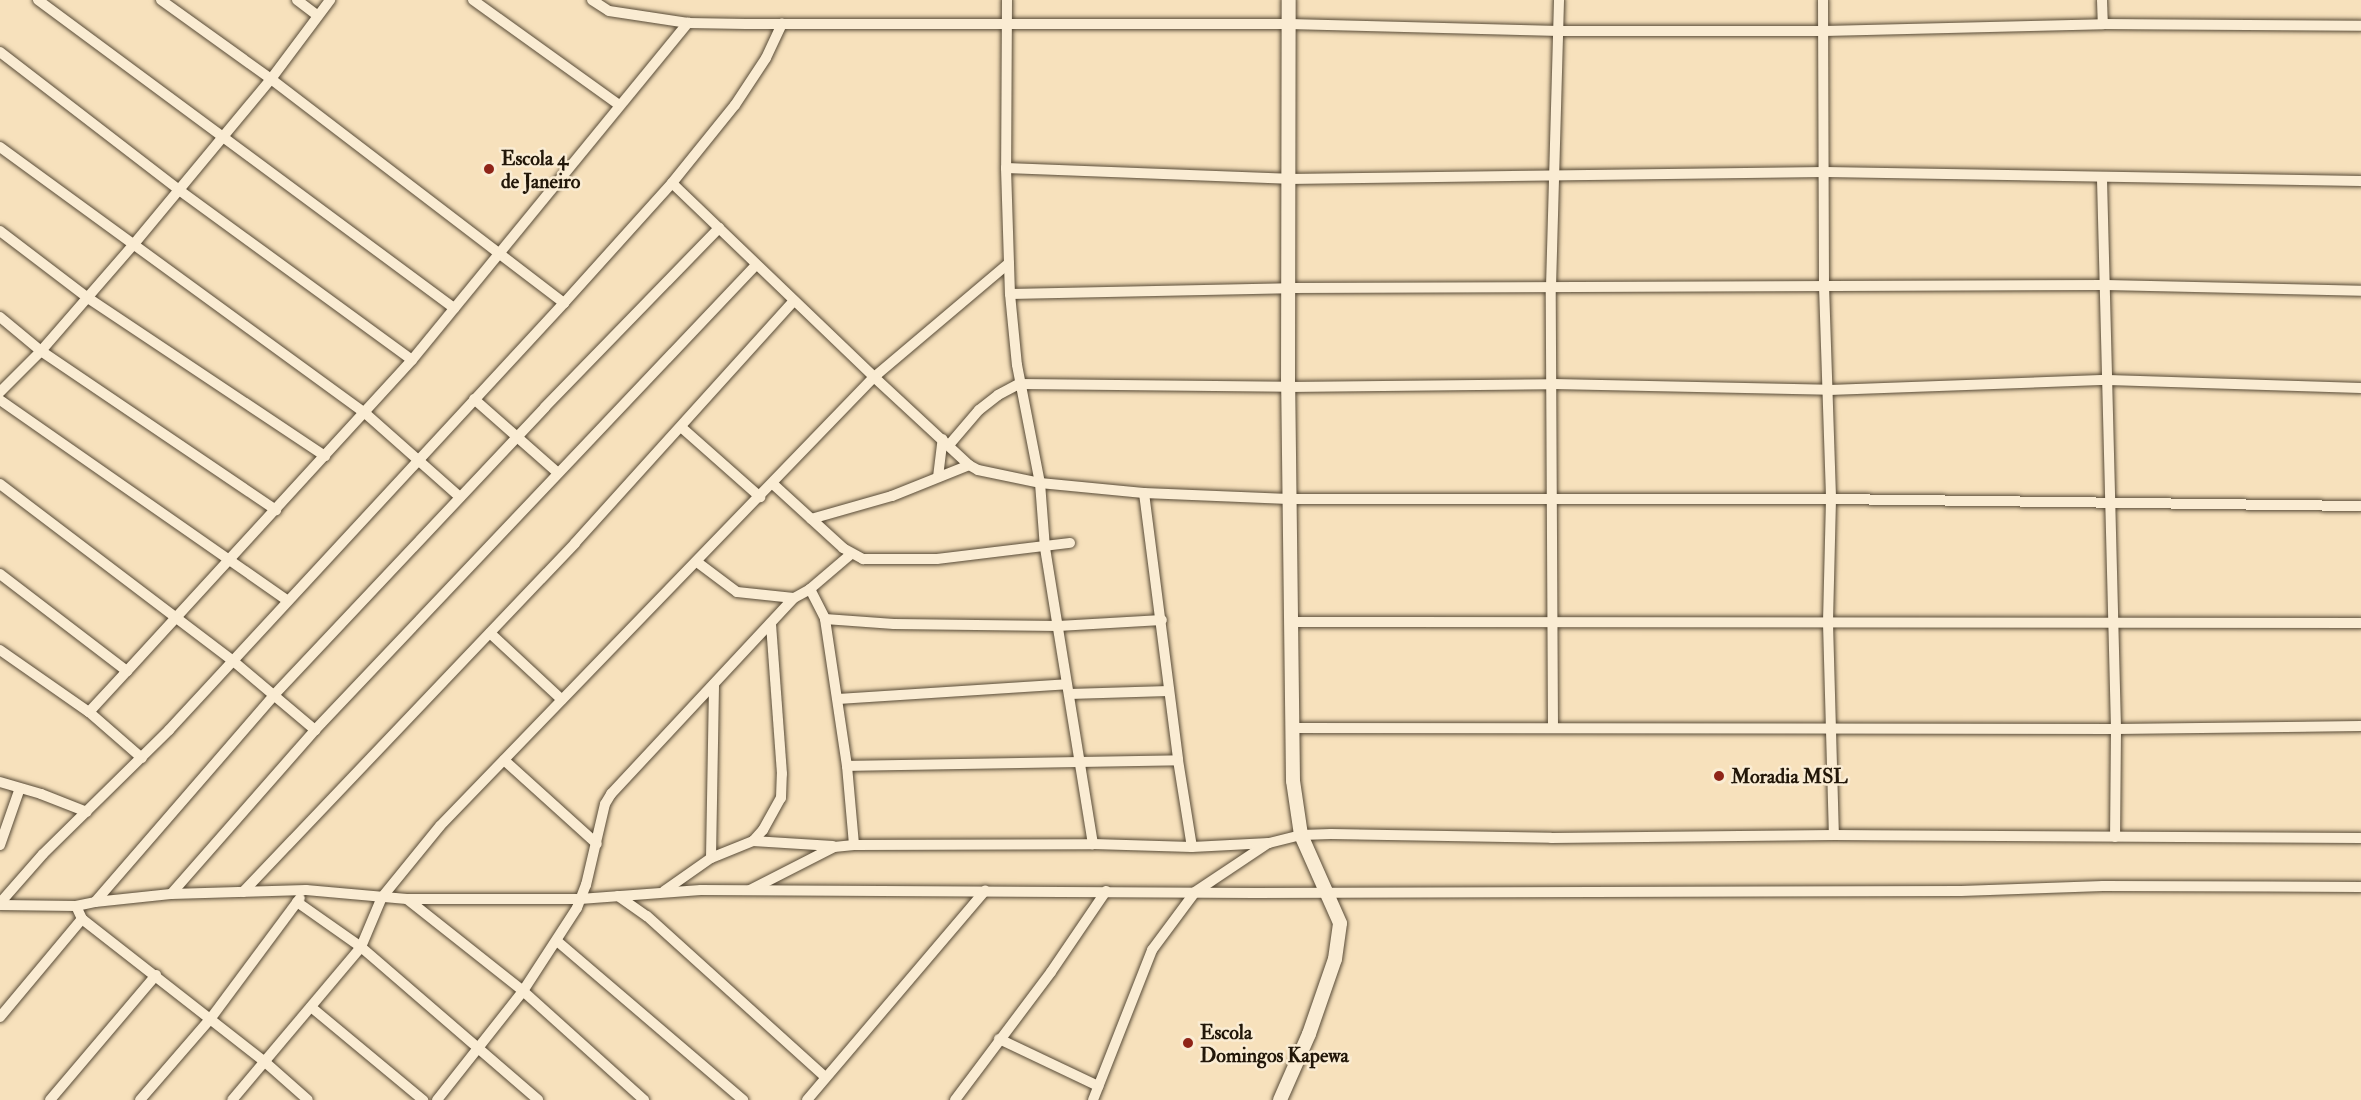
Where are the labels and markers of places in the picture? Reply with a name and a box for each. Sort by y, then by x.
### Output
place label: Escola 4 de Janeiro [501,146,580,193]
marker: Escola 4 de Janeiro [482,162,496,176]
place label: Moradia MSL [1731,764,1848,788]
marker: Moradia MSL [1712,769,1726,783]
place label: Escola Domingos Kapewa [1200,1020,1349,1067]
marker: Escola Domingos Kapewa [1181,1036,1195,1050]

